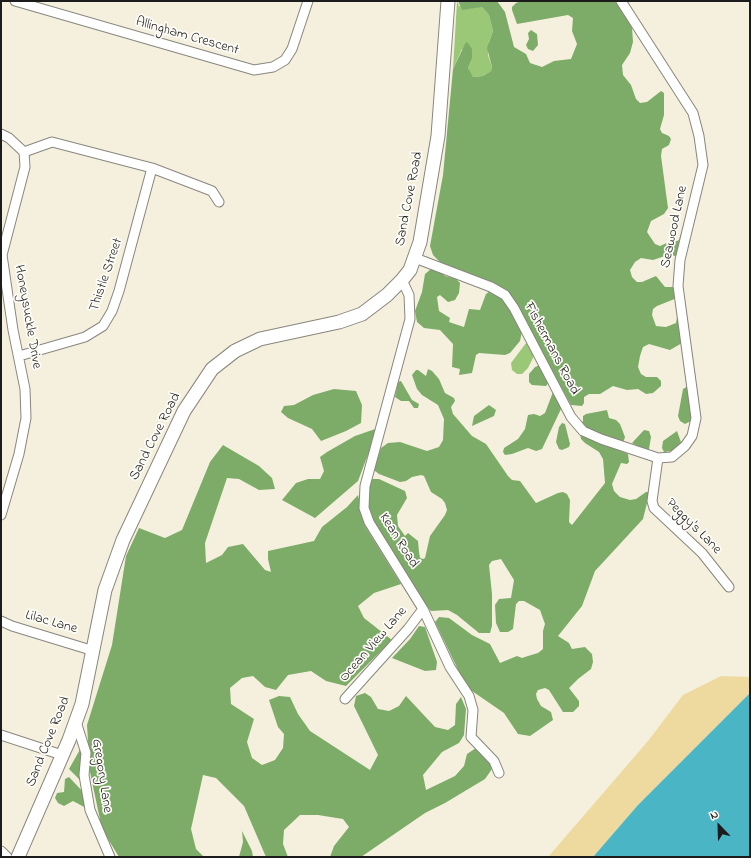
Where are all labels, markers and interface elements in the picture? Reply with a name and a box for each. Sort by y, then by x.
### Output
street label: Allingham Crescent [133,14,241,60]
street label: Sand Cove Road [393,150,427,248]
street label: Seawood Lane [658,184,692,270]
street label: Thistle Street [87,236,127,314]
street label: Honeysuckle Drive [10,264,44,370]
street label: Fishermans Road [520,300,582,398]
street label: Sand Cove Road [127,390,185,484]
street label: Peggy's Lane [662,496,724,558]
street label: Kean Road [375,510,421,572]
street label: Ocean View Lane [337,604,411,686]
street label: Lilac Lane [23,608,79,638]
street label: Sand Cove Road [23,694,75,790]
street label: Gregory Lane [87,738,115,814]
north arrow [699,806,739,846]
text: N [708,806,721,824]

